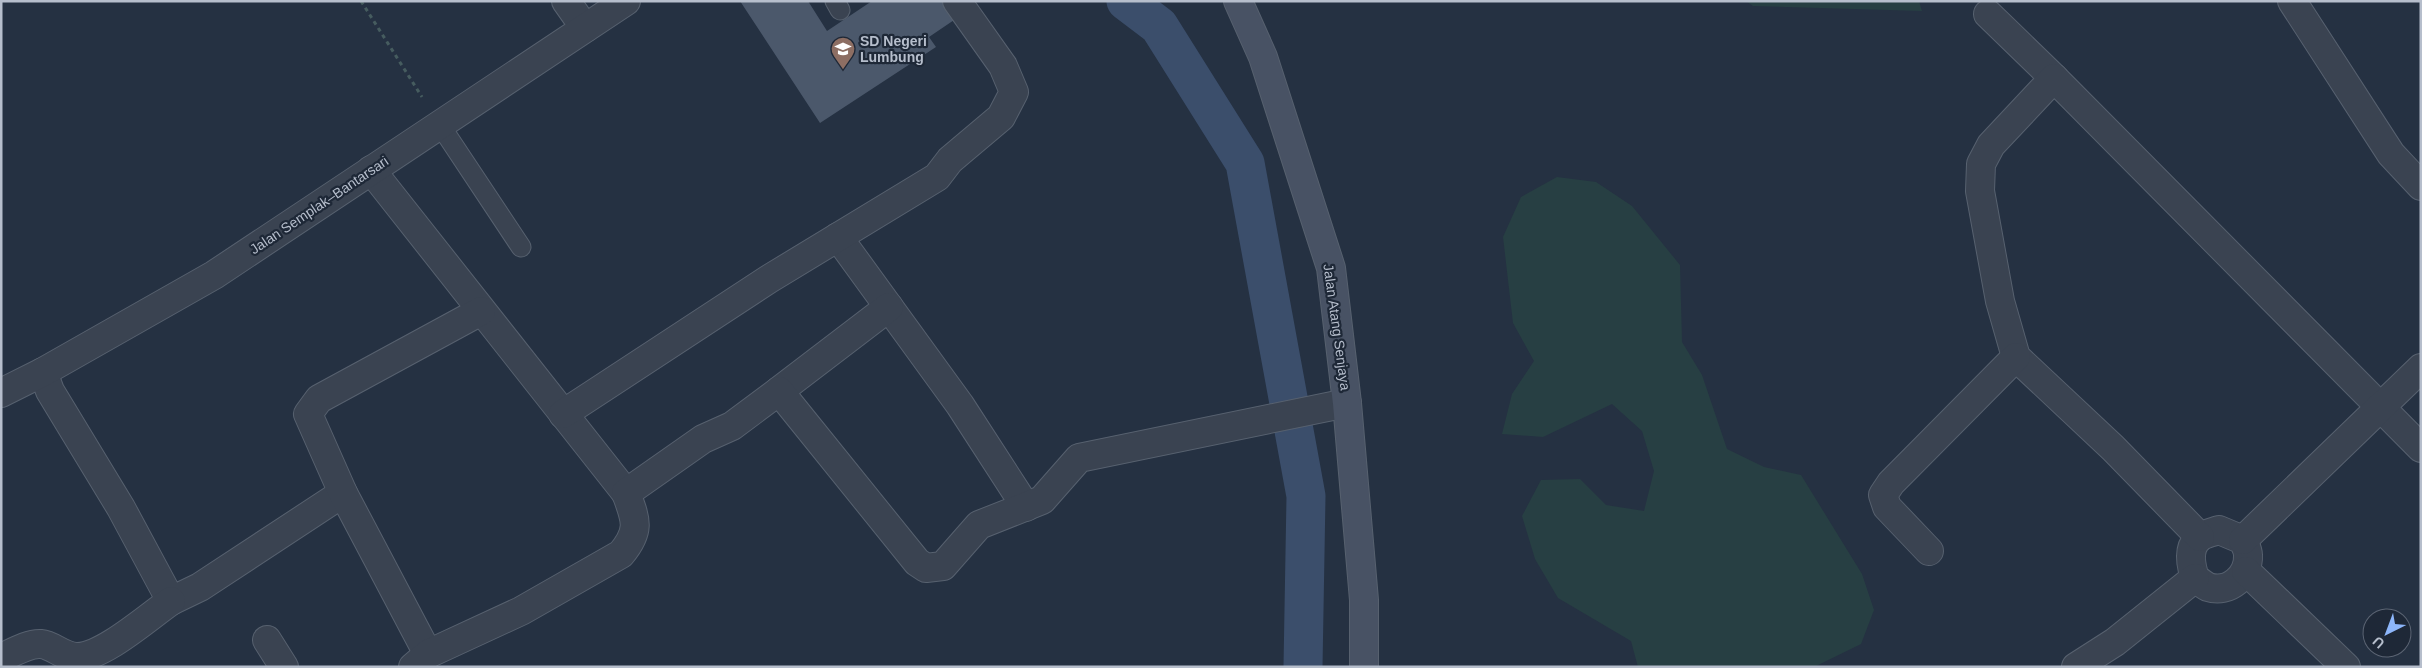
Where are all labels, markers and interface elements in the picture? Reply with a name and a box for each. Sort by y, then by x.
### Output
place label: SD Negeri Lumbung [860,33,927,65]
school or university icon: SD Negeri Lumbung [830,36,856,70]
street label: Jalan Semplak–Bantarsari [247,153,391,257]
street label: Jalan Atang Senjaya [1320,263,1354,392]
north arrow [2362,608,2412,658]
text: U [2369,633,2387,652]

